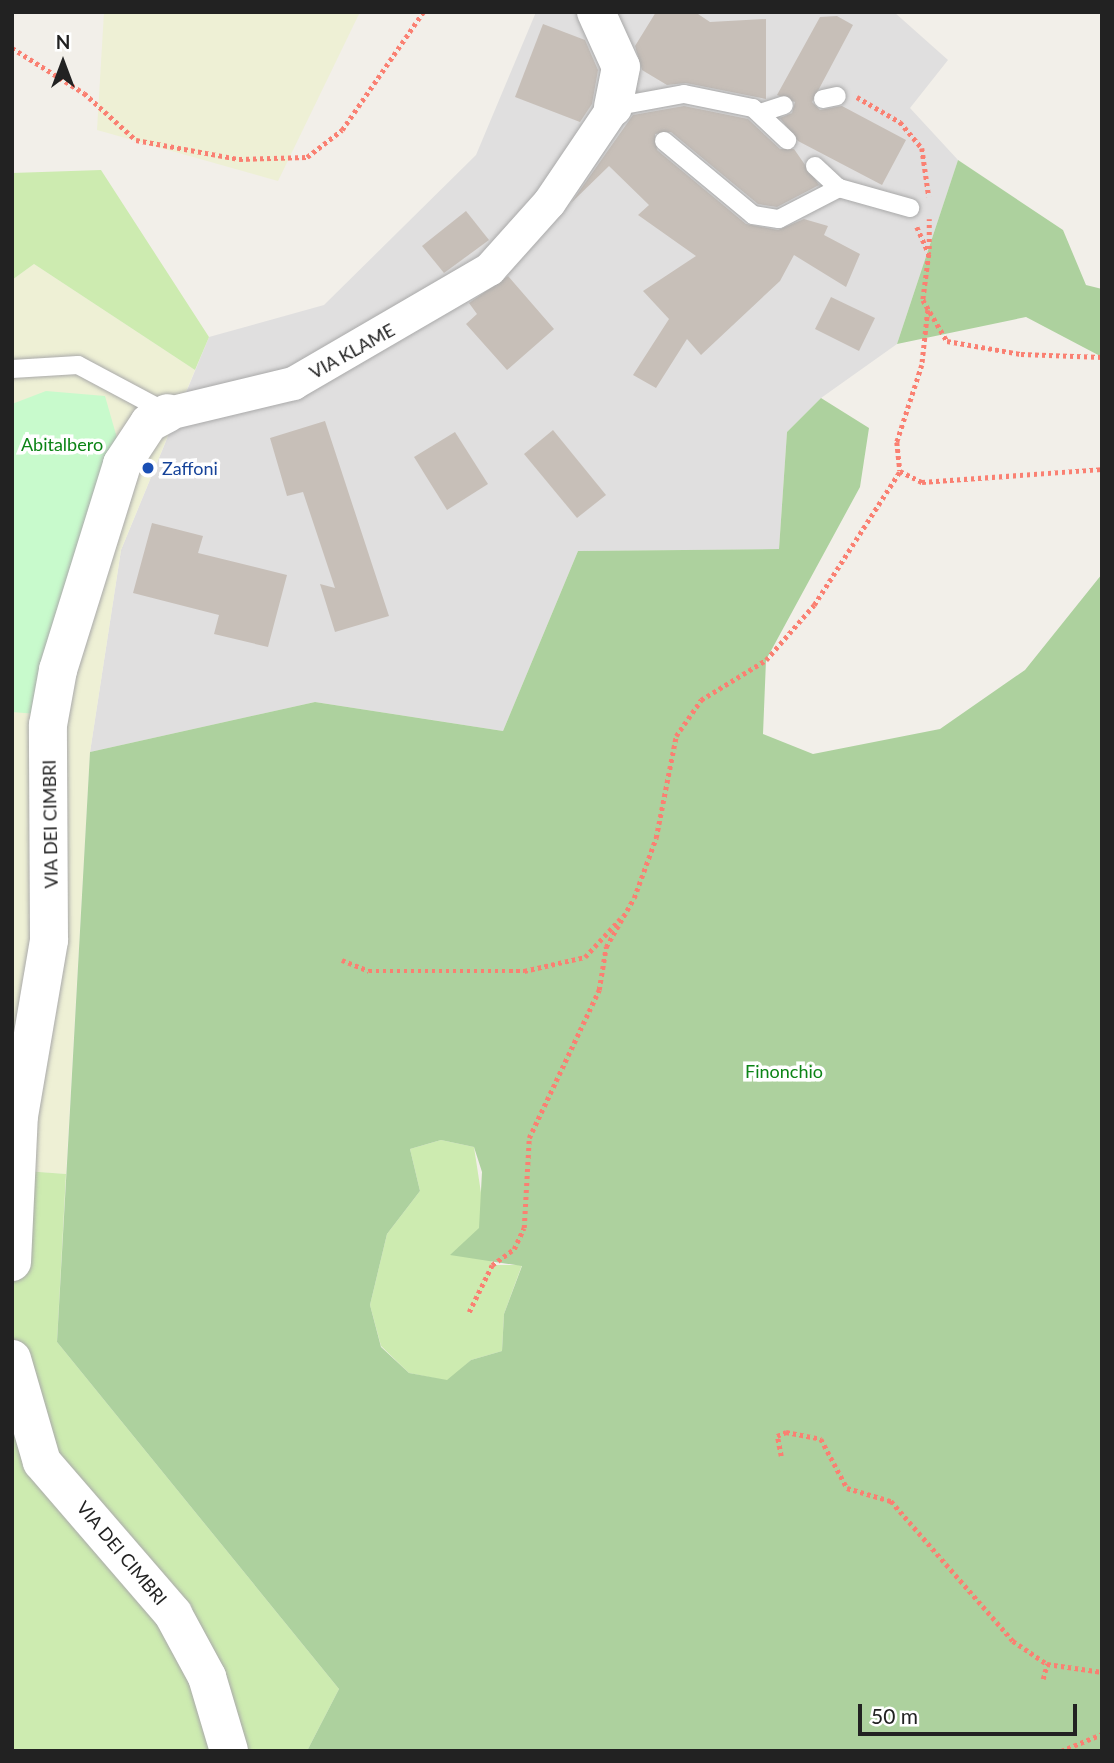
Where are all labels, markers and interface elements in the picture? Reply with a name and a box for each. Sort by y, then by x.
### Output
north arrow [28,28,98,98]
text: N [56,30,70,53]
street label: VIA KLAME [305,319,399,383]
park label: Abitalbero [21,433,103,455]
place label: Zaffoni [162,457,218,479]
marker: Zaffoni [140,460,156,476]
street label: VIA DEI CIMBRI [38,759,62,889]
park label: Finonchio [745,1060,823,1082]
street label: VIA DEI CIMBRI [72,1496,172,1610]
scale bar [862,1690,1081,1734]
text: 50 m [871,1703,918,1728]

